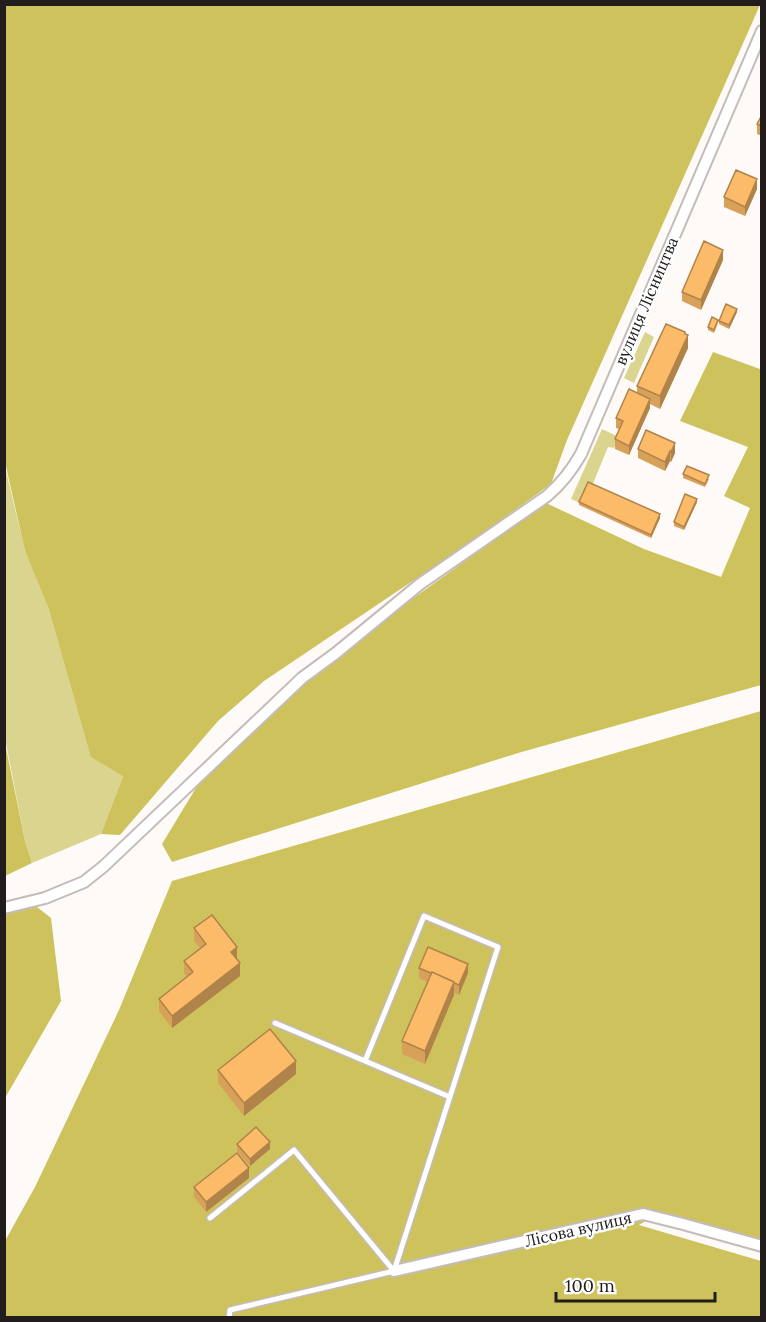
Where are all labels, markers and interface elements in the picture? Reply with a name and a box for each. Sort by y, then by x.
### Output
street label: вулиця Лісництва [610,234,682,368]
street label: Лісова вулиця [523,1207,633,1251]
scale bar [556,1265,715,1303]
text: 100 m [565,1274,615,1297]

